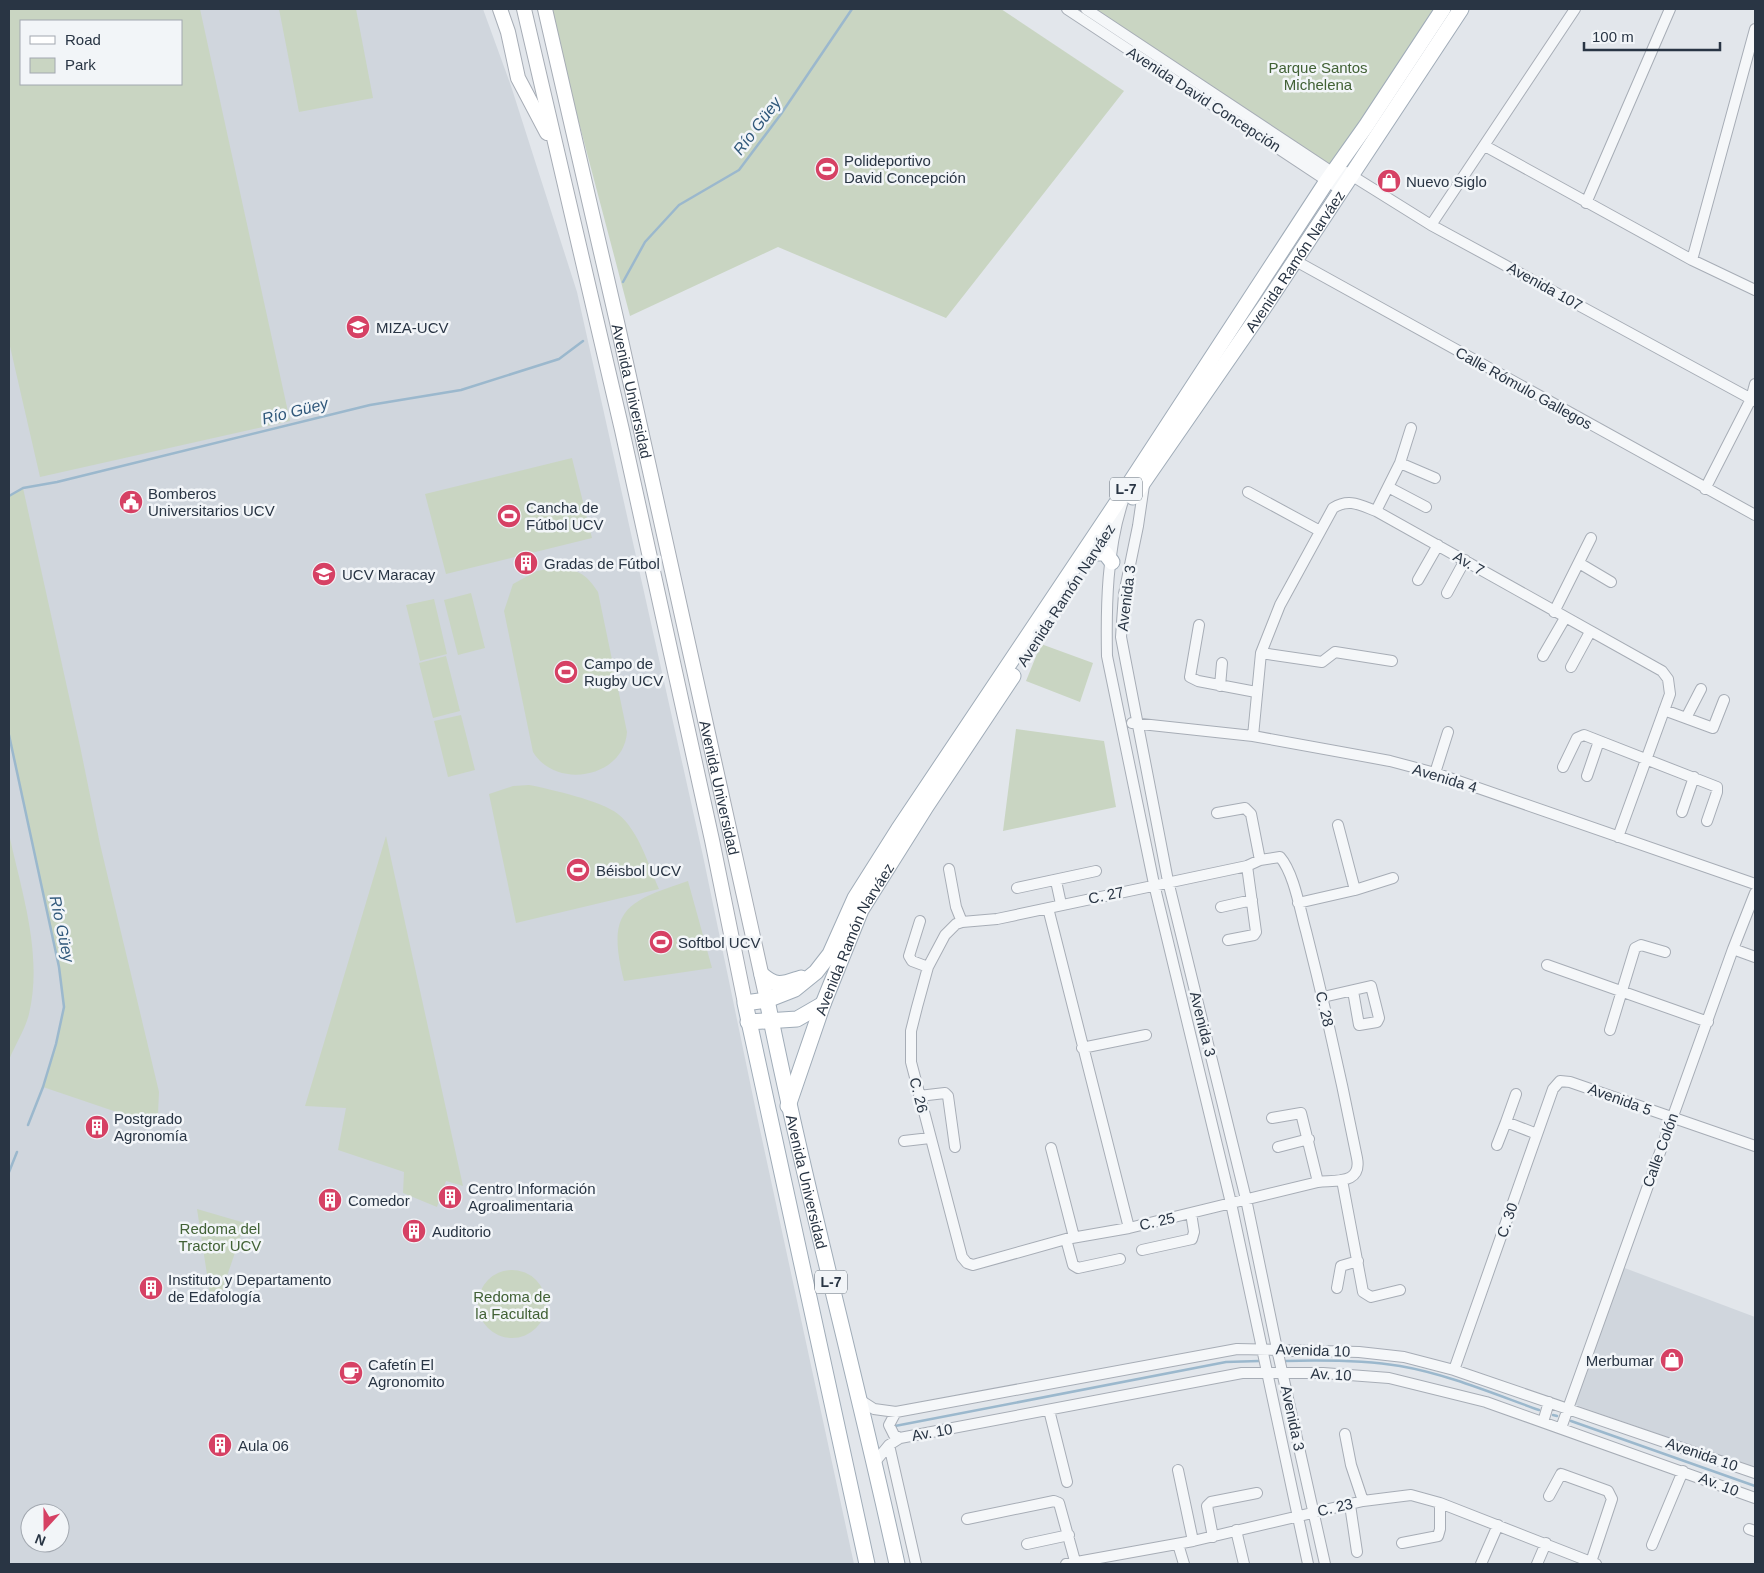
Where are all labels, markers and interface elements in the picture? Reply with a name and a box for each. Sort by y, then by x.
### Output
legend [20,20,182,85]
scale bar [1584,20,1720,52]
text: 100 m [1592,28,1634,45]
text: Road [65,31,101,48]
street label: Avenida David Concepción [1124,43,1284,155]
text: Park [65,56,96,73]
park label: Parque Santos Michelena [1268,59,1368,93]
water label: Río Güey [730,93,785,158]
place label: Polideportivo David Concepción [844,152,966,186]
sports icon: Polideportivo David Concepción [814,156,840,182]
shop icon: Nuevo Siglo [1376,168,1402,194]
place label: Nuevo Siglo [1406,173,1487,190]
street label: Avenida Ramón Narváez [1241,187,1348,335]
street label: Avenida 107 [1505,258,1585,314]
school or university icon: MIZA-UCV [345,314,371,340]
place label: MIZA-UCV [376,319,449,336]
street label: Avenida Universidad [609,322,655,460]
street label: Calle Rómulo Gallegos [1453,343,1595,433]
water label: Río Güey [260,394,331,427]
road number: L-7 [1110,478,1142,500]
place label: Bomberos Universitarios UCV [148,485,275,519]
public building icon: Bomberos Universitarios UCV [118,489,144,515]
place label: Cancha de Fútbol UCV [526,499,604,533]
sports icon: Cancha de Fútbol UCV [496,503,522,529]
street label: Avenida Ramón Narváez [1014,521,1118,669]
street label: Av. 7 [1451,547,1487,579]
building icon: Gradas de Fútbol [513,550,539,576]
place label: Gradas de Fútbol [544,555,660,572]
school or university icon: UCV Maracay [311,561,337,587]
street label: Avenida 3 [1114,564,1138,632]
place label: UCV Maracay [342,566,436,583]
place label: Campo de Rugby UCV [584,655,663,689]
sports icon: Campo de Rugby UCV [553,659,579,685]
street label: Avenida Universidad [697,719,743,856]
street label: Avenida 4 [1411,760,1479,796]
sports icon: Béisbol UCV [565,857,591,883]
street label: Avenida Ramón Narváez [811,860,897,1017]
place label: Béisbol UCV [596,862,681,879]
street label: C. 27 [1087,883,1125,907]
water label: Río Güey [47,894,78,965]
sports icon: Softbol UCV [648,929,674,955]
place label: Softbol UCV [678,934,761,951]
street label: Avenida 3 [1187,990,1219,1058]
street label: C. 28 [1313,990,1337,1028]
street label: C. 26 [906,1076,932,1114]
street label: Avenida 5 [1586,1080,1654,1118]
place label: Postgrado Agronomía [114,1110,188,1144]
street label: Calle Colón [1639,1111,1681,1189]
street label: Avenida Universidad [783,1113,831,1250]
building icon: Postgrado Agronomía [84,1114,110,1140]
place label: Centro Información Agroalimentaria [468,1180,596,1214]
building icon: Centro Información Agroalimentaria [437,1184,463,1210]
building icon: Comedor [317,1187,343,1213]
place label: Comedor [348,1192,410,1209]
street label: C. 30 [1493,1200,1521,1240]
street label: C. 25 [1138,1209,1176,1233]
building icon: Auditorio [401,1218,427,1244]
park label: Redoma del Tractor UCV [179,1220,261,1254]
place label: Auditorio [432,1223,491,1240]
road number: L-7 [815,1270,847,1294]
place label: Instituto y Departamento de Edafología [168,1271,331,1305]
building icon: Instituto y Departamento de Edafología [138,1275,164,1301]
park label: Redoma de la Facultad [473,1288,551,1322]
street label: Avenida 10 [1275,1340,1351,1360]
shop icon: Merbumar [1659,1347,1685,1373]
place label: Merbumar [1586,1352,1654,1369]
place label: Cafetín El Agronomito [368,1356,445,1390]
cafe icon: Cafetín El Agronomito [338,1360,364,1386]
street label: Av. 10 [1310,1364,1352,1384]
street label: Avenida 3 [1278,1384,1308,1452]
street label: Av. 10 [910,1420,954,1444]
building icon: Aula 06 [207,1432,233,1458]
street label: Avenida 10 [1664,1434,1740,1474]
place label: Aula 06 [238,1437,289,1454]
street label: Av. 10 [1697,1469,1741,1499]
street label: C. 23 [1316,1495,1354,1519]
north arrow [20,1503,70,1553]
text: N [33,1531,48,1549]

